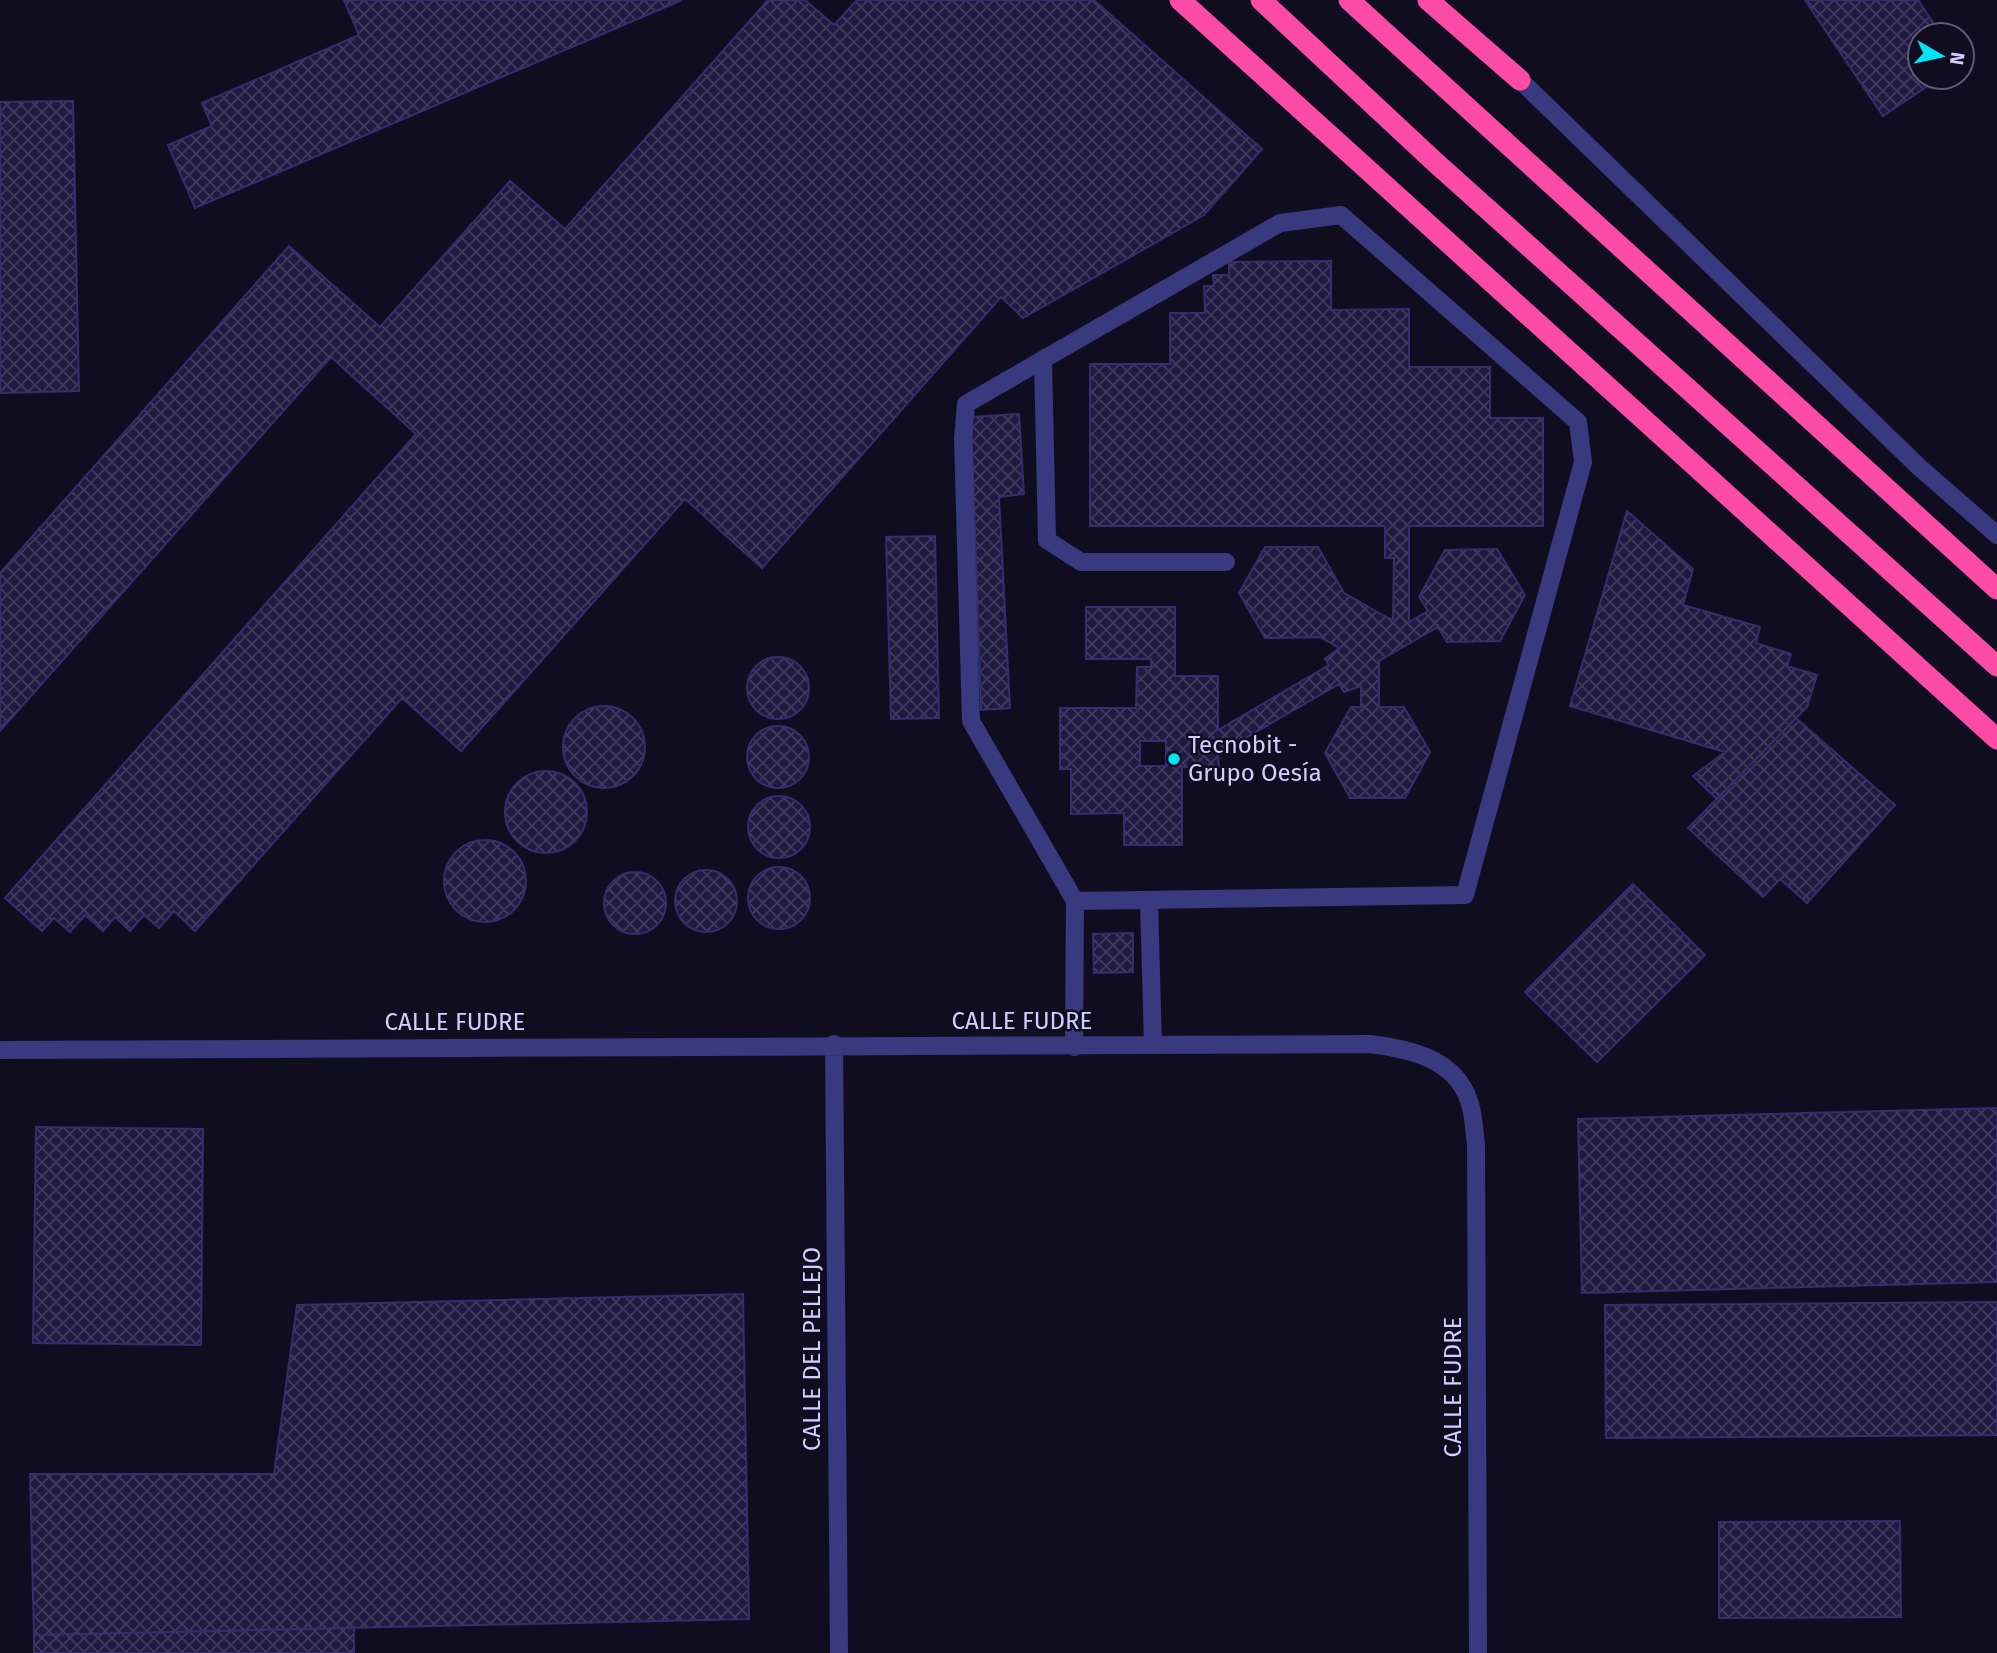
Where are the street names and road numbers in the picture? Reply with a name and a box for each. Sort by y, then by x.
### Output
street label: CALLE FUDRE [952,1007,1092,1035]
street label: CALLE FUDRE [385,1008,525,1036]
street label: CALLE DEL PELLEJO [798,1247,826,1451]
street label: CALLE FUDRE [1439,1317,1467,1457]

